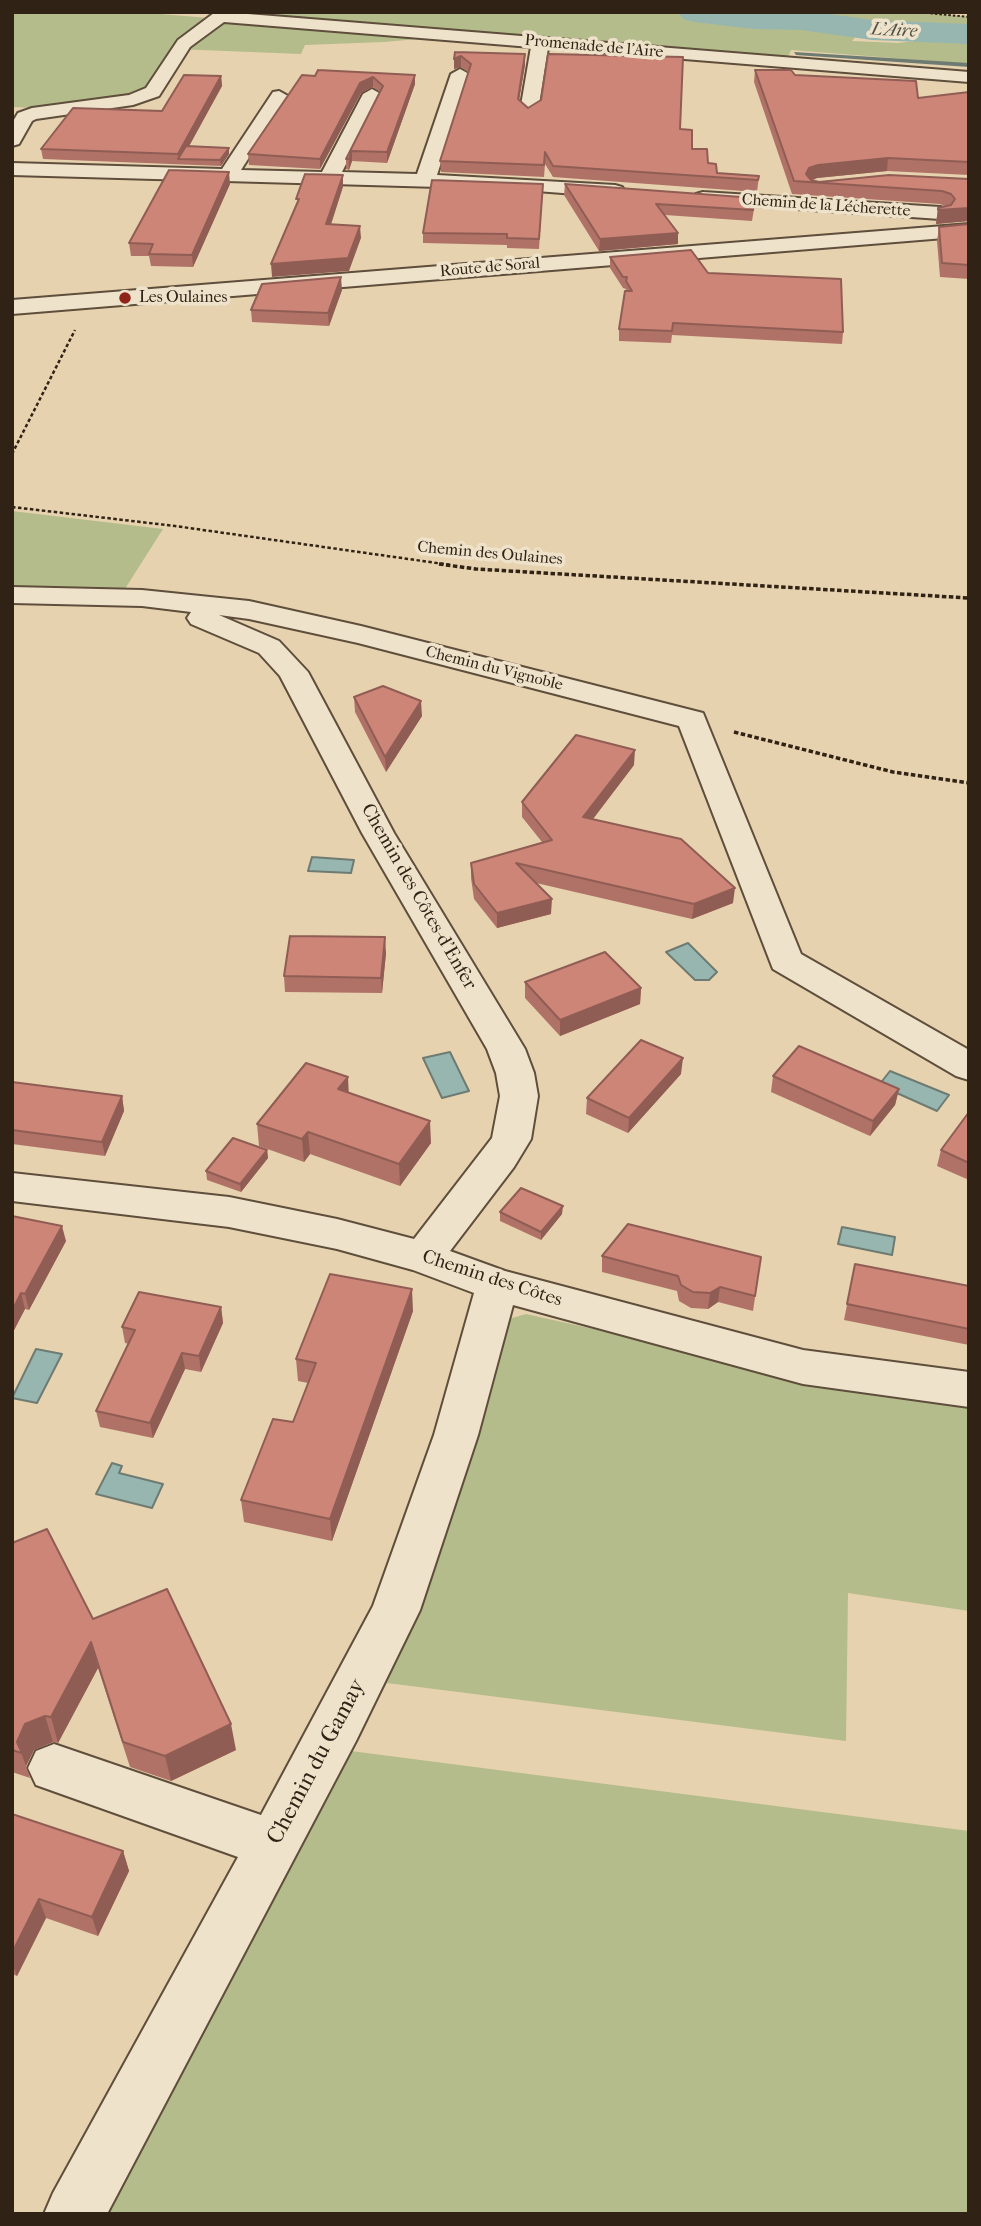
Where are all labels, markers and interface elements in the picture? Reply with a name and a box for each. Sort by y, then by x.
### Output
water label: L'Aire [870,19,918,43]
street label: Promenade de l'Aire [524,31,664,63]
street label: Chemin de la Lécherette [741,191,911,221]
street label: Route de Soral [439,254,541,282]
place label: Les Oulaines [139,288,227,308]
marker: Les Oulaines [117,290,133,306]
street label: Chemin des Oulaines [417,538,563,570]
street label: Chemin du Vignoble [423,643,565,695]
street label: Chemin des Côtes-d'Enfer [355,800,481,994]
street label: Chemin des Côtes [419,1246,565,1312]
street label: Chemin du Gamay [262,1675,372,1849]

